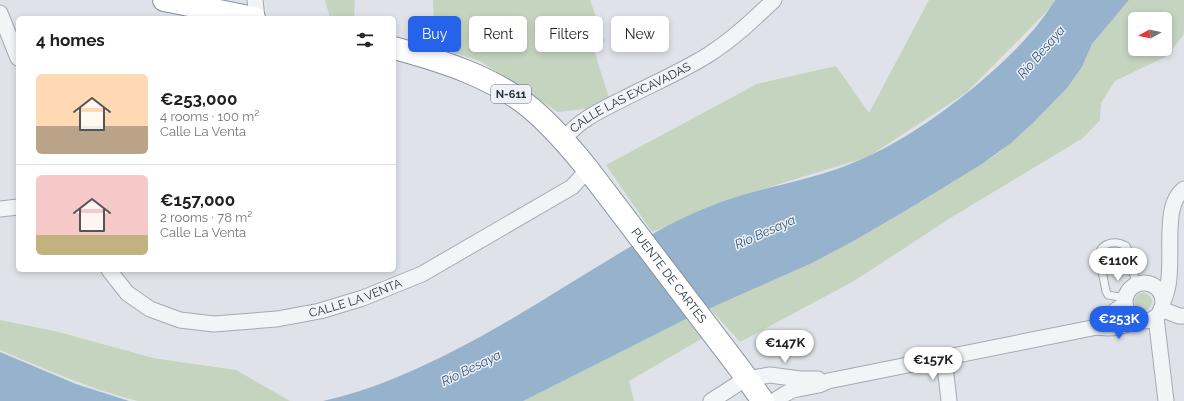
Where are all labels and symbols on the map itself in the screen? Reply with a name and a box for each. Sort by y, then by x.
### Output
north arrow [1128,12,1172,56]
water label: Río Besaya [1014,22,1068,81]
street label: CALLE LAS EXCAVADAS [567,59,693,136]
road number: N-611 [491,85,531,103]
water label: Río Besaya [732,212,798,252]
street label: PUENTE DE CARTES [628,225,709,326]
pin: €110K [1090,248,1146,282]
street label: CALLE LA VENTA [308,276,404,320]
pin: €253K [1091,306,1147,340]
pin: €147K [757,330,813,364]
water label: Río Besaya [439,347,504,389]
pin: €157K [905,347,961,381]

